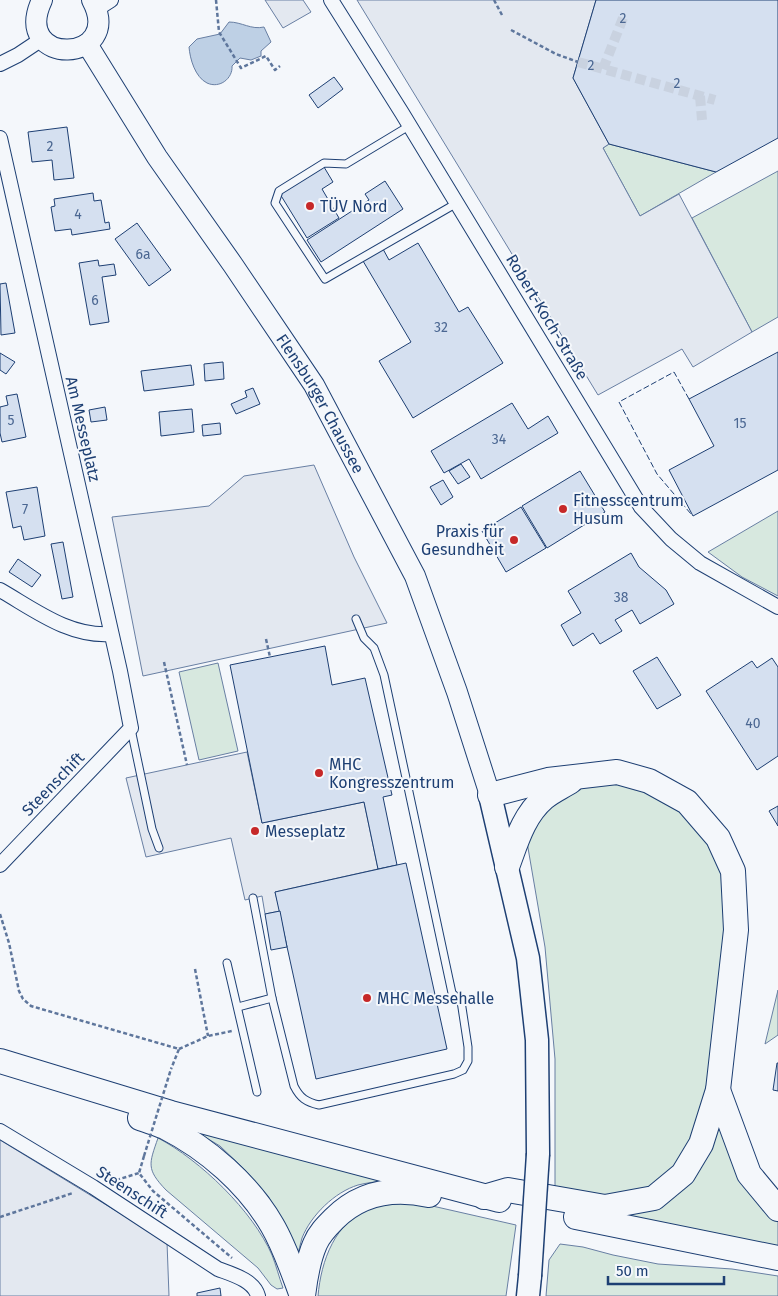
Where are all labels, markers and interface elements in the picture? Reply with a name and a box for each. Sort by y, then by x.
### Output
house number: 2 [620,10,627,27]
house number: 2 [588,57,595,74]
house number: 2 [674,75,681,92]
house number: 2 [47,138,54,155]
place label: TÜV Nord [320,197,388,216]
marker: TÜV Nord [304,200,316,212]
house number: 4 [74,206,82,223]
house number: 6a [135,246,151,263]
street label: Robert-Koch-Straße [502,251,592,383]
house number: 6 [91,292,99,309]
house number: 32 [434,319,448,336]
street label: Flensburger Chaussee [273,330,368,476]
street label: Am Messeplatz [62,375,104,483]
house number: 5 [7,412,15,429]
house number: 15 [733,415,747,432]
house number: 34 [492,431,507,448]
place label: Fitnesscentrum Husum [573,491,684,528]
house number: 7 [22,501,28,518]
marker: Fitnesscentrum Husum [557,503,569,515]
place label: Praxis für Gesundheit [421,522,505,559]
marker: Praxis für Gesundheit [508,534,520,546]
house number: 38 [614,589,629,606]
house number: 40 [745,715,761,732]
street label: Steenschift [18,748,88,820]
place label: MHC Kongresszentrum [329,755,454,792]
marker: MHC Kongresszentrum [313,767,325,779]
place label: Messeplatz [265,822,345,841]
marker: Messeplatz [249,825,261,837]
place label: MHC Messehalle [377,989,494,1008]
marker: MHC Messehalle [361,992,373,1004]
street label: Steenschift [93,1162,171,1222]
scale bar [608,1254,724,1286]
text: 50 m [616,1262,649,1280]

